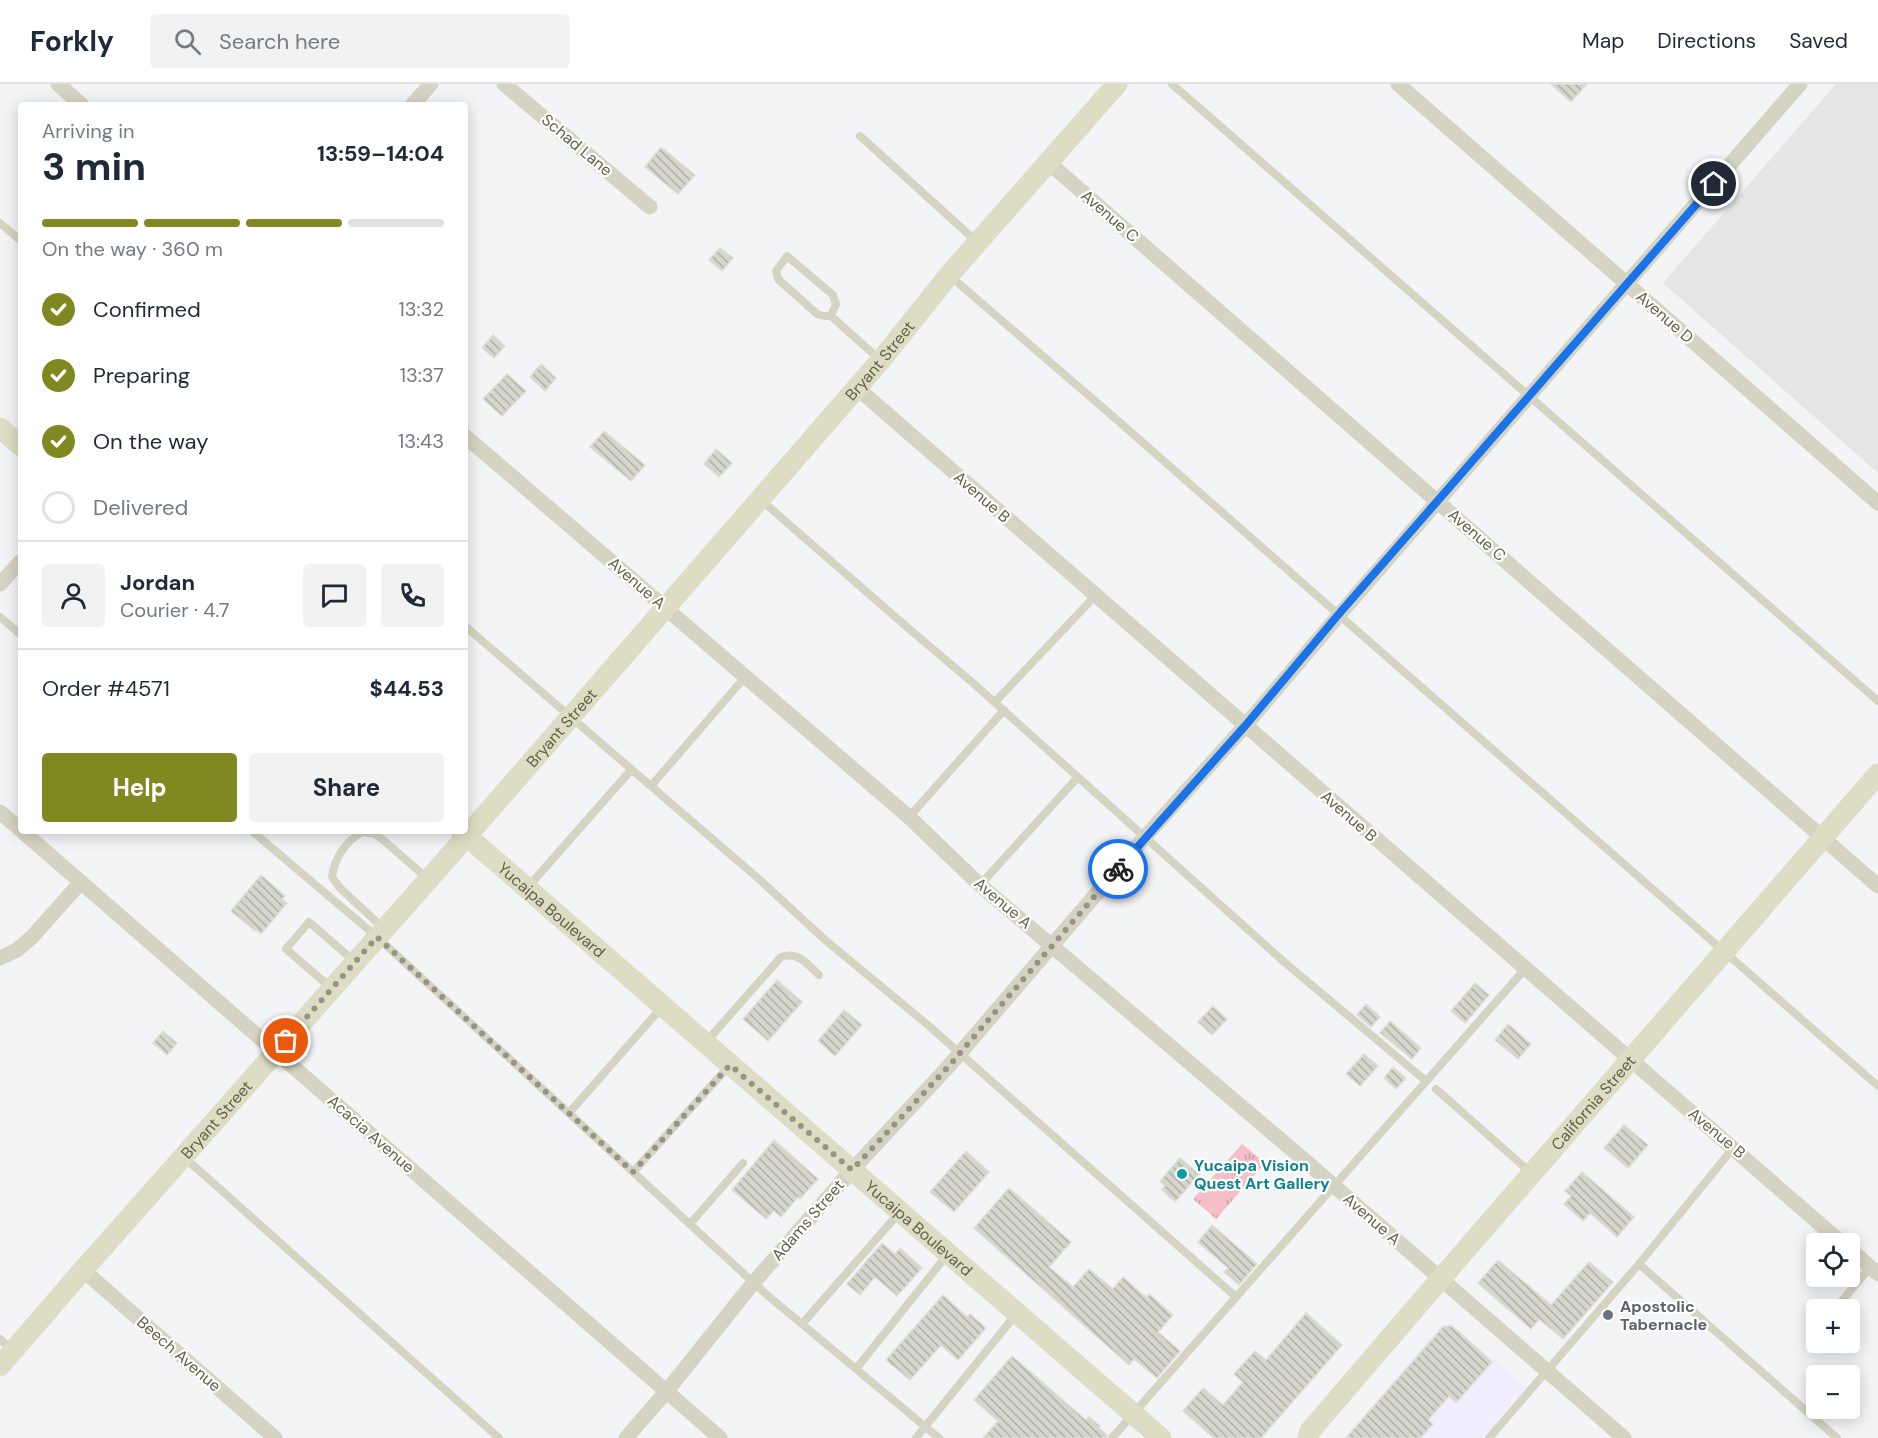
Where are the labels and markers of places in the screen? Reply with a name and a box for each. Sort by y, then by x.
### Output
pin [1688,158,1739,209]
pin [260,1015,311,1066]
place label: Yucaipa Vision Quest Art Gallery [1194,1155,1330,1194]
marker: Yucaipa Vision Quest Art Gallery [1175,1167,1189,1181]
place label: Apostolic Tabernacle [1620,1296,1707,1335]
marker: Apostolic Tabernacle [1601,1308,1615,1322]

